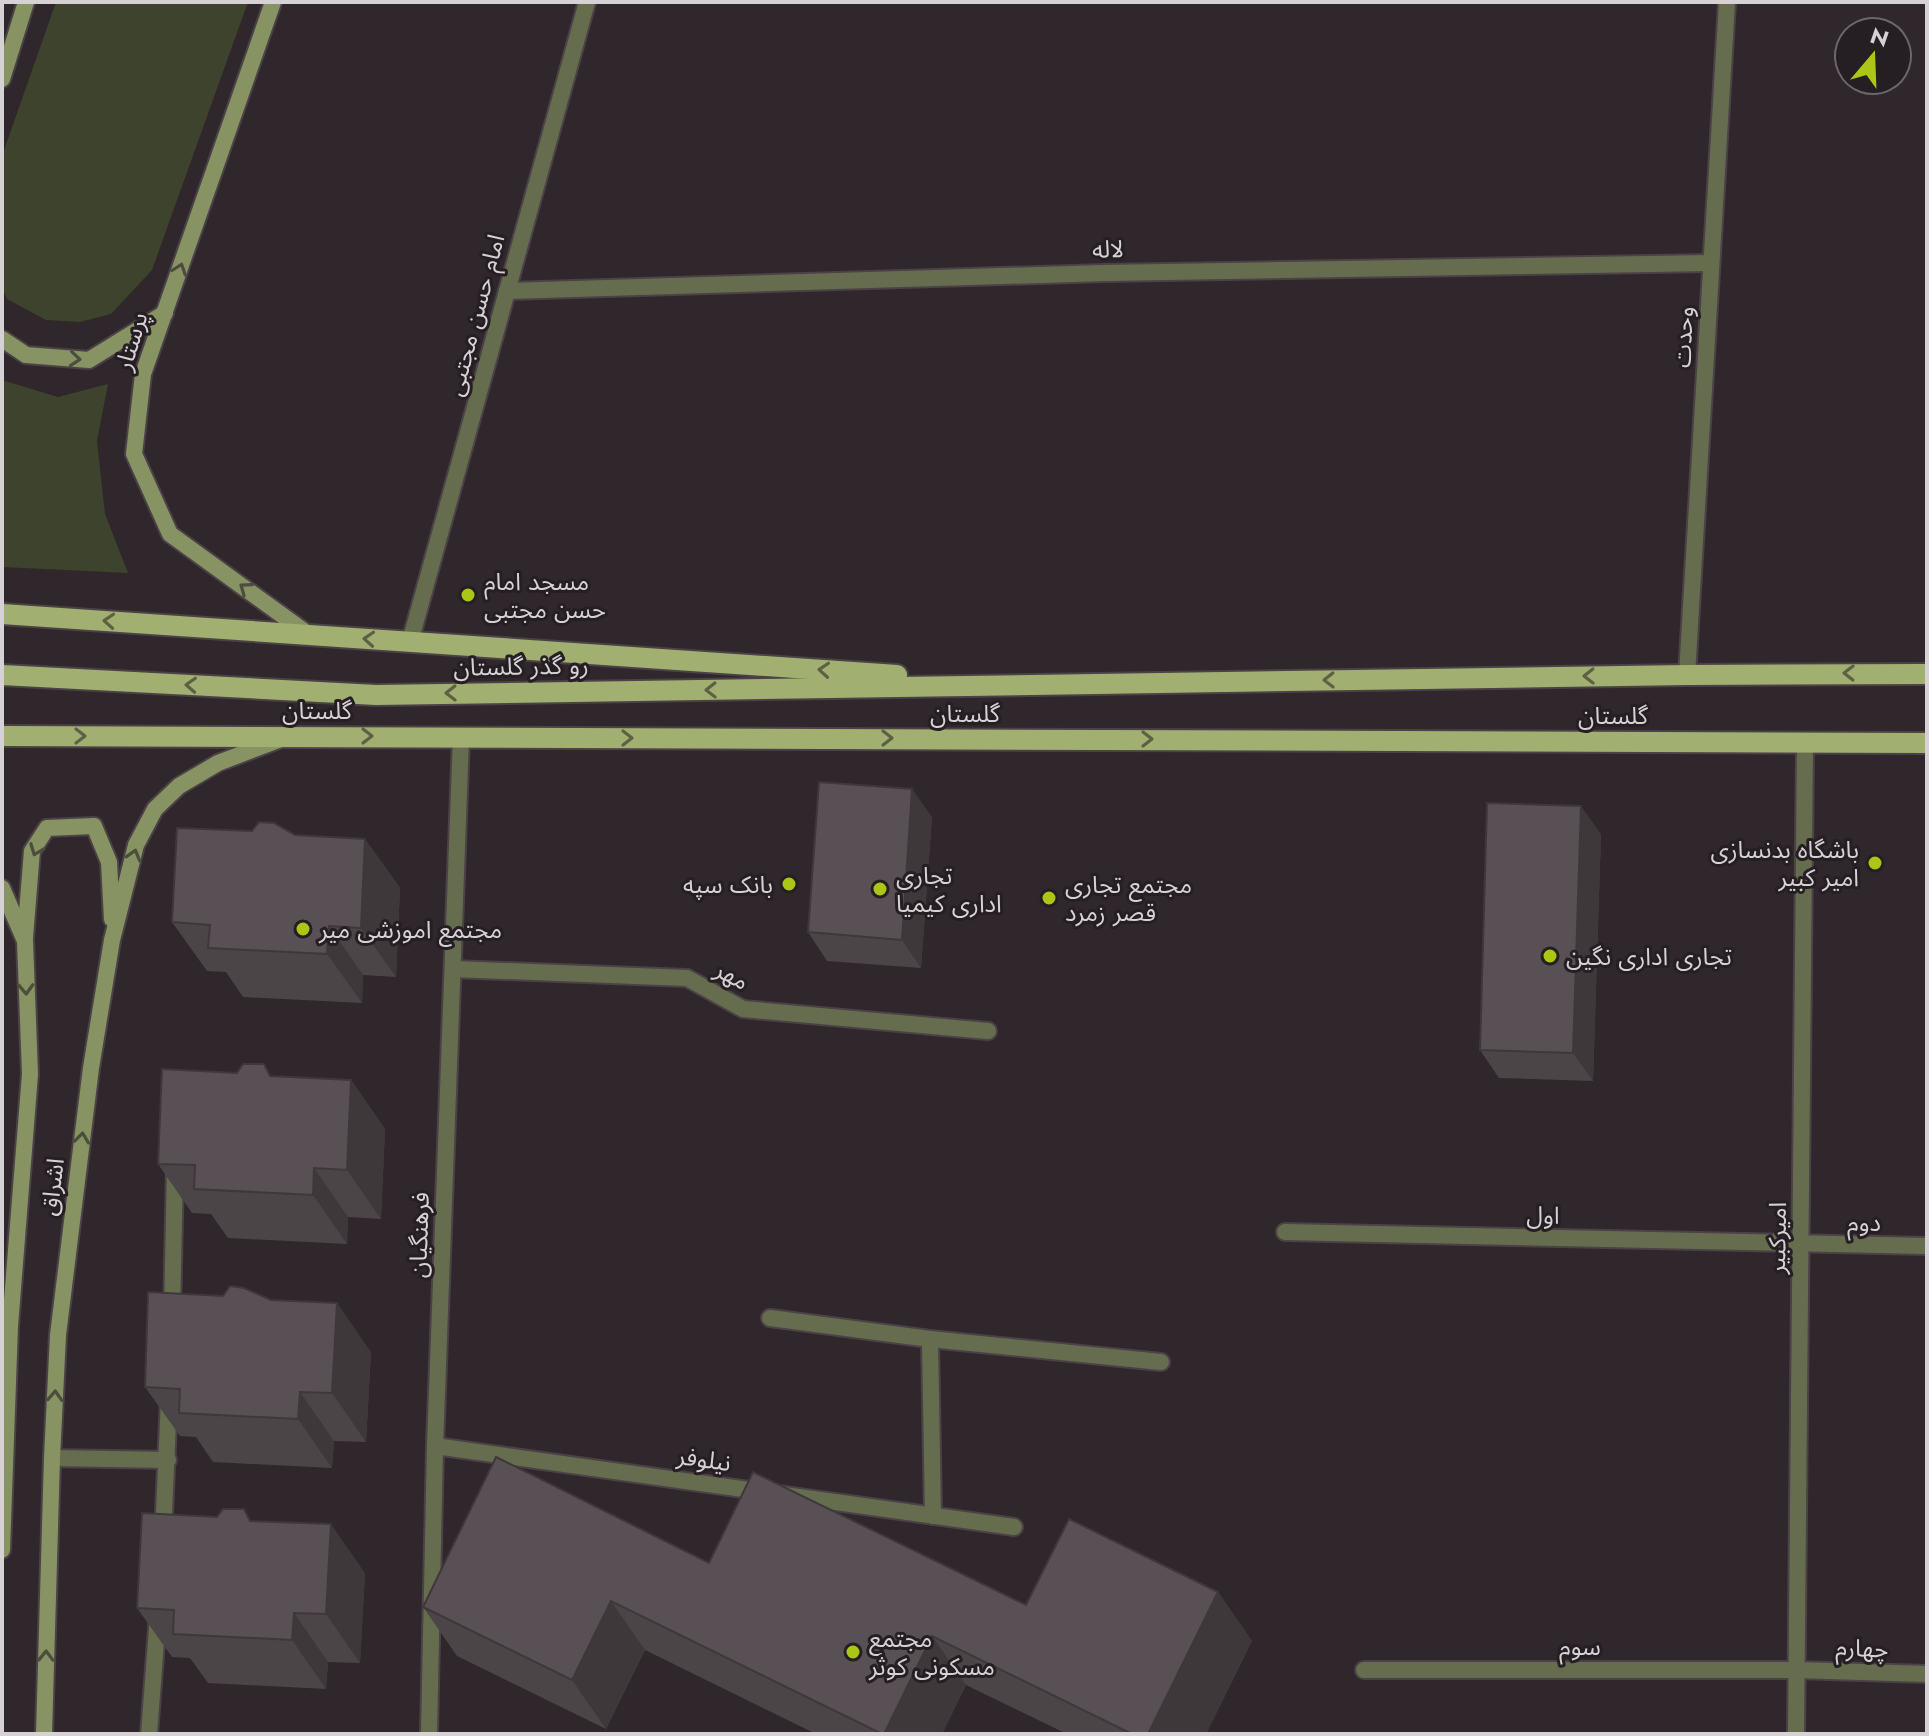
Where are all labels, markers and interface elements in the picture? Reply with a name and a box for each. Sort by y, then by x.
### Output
north arrow [1833,16,1913,96]
text: N [1866,19,1893,55]
street label: امام حسن مجتبی [437,230,514,400]
street label: لاله [1092,231,1124,267]
one-way arrow [170,263,187,277]
street label: وحدت [1664,305,1702,369]
street label: پرستار [105,307,156,376]
one-way arrow [69,350,82,367]
place label: مسجد امام حسن مجتبی [484,564,606,627]
one-way arrow [239,584,253,598]
marker: مسجد امام حسن مجتبی [459,586,477,604]
one-way arrow [102,613,115,630]
one-way arrow [362,631,375,648]
street label: رو گذر گلستان [453,647,589,685]
one-way arrow [817,662,830,679]
one-way arrow [1842,665,1855,682]
one-way arrow [1582,667,1595,685]
one-way arrow [1322,671,1335,689]
one-way arrow [184,677,197,694]
one-way arrow [704,681,717,698]
one-way arrow [444,685,457,702]
street label: گلستان [282,693,353,728]
street label: گلستان [930,696,1001,731]
street label: گلستان [1578,698,1649,733]
one-way arrow [74,727,87,745]
one-way arrow [361,728,374,745]
one-way arrow [621,729,634,746]
one-way arrow [881,730,894,747]
one-way arrow [1141,730,1154,748]
place label: باشگاه بدنسازی امیر کبیر [1711,832,1859,895]
one-way arrow [29,842,46,856]
one-way arrow [125,848,141,862]
marker: باشگاه بدنسازی امیر کبیر [1866,854,1884,872]
place label: تجاری اداری کیمیا [896,858,1002,921]
place label: بانک سپه [683,867,773,902]
place label: مجتمع تجاری قصر زمرد [1065,867,1192,930]
marker: بانک سپه [780,875,798,893]
marker: تجاری اداری کیمیا [871,880,889,898]
marker: مجتمع تجاری قصر زمرد [1040,889,1058,907]
place label: مجتمع اموزشی میر [318,912,502,947]
marker: مجتمع اموزشی میر [294,920,312,938]
place label: تجاری اداری نگین [1566,939,1732,974]
marker: تجاری اداری نگین [1541,947,1559,965]
street label: مهر [708,951,755,998]
one-way arrow [18,983,35,996]
one-way arrow [74,1131,91,1144]
street label: اشراق [31,1156,73,1218]
street label: فرهنگیان [400,1191,438,1279]
street label: اول [1526,1197,1560,1233]
street label: امیرکبیر [1759,1202,1795,1275]
street label: دوم [1847,1205,1881,1241]
one-way arrow [46,1389,63,1402]
street label: نیلوفر [674,1438,733,1480]
place label: مجتمع مسکونی کوثر [868,1621,995,1684]
street label: سوم [1559,1629,1601,1665]
street label: چهارم [1835,1630,1889,1667]
marker: مجتمع مسکونی کوثر [844,1643,862,1661]
one-way arrow [38,1649,55,1662]

